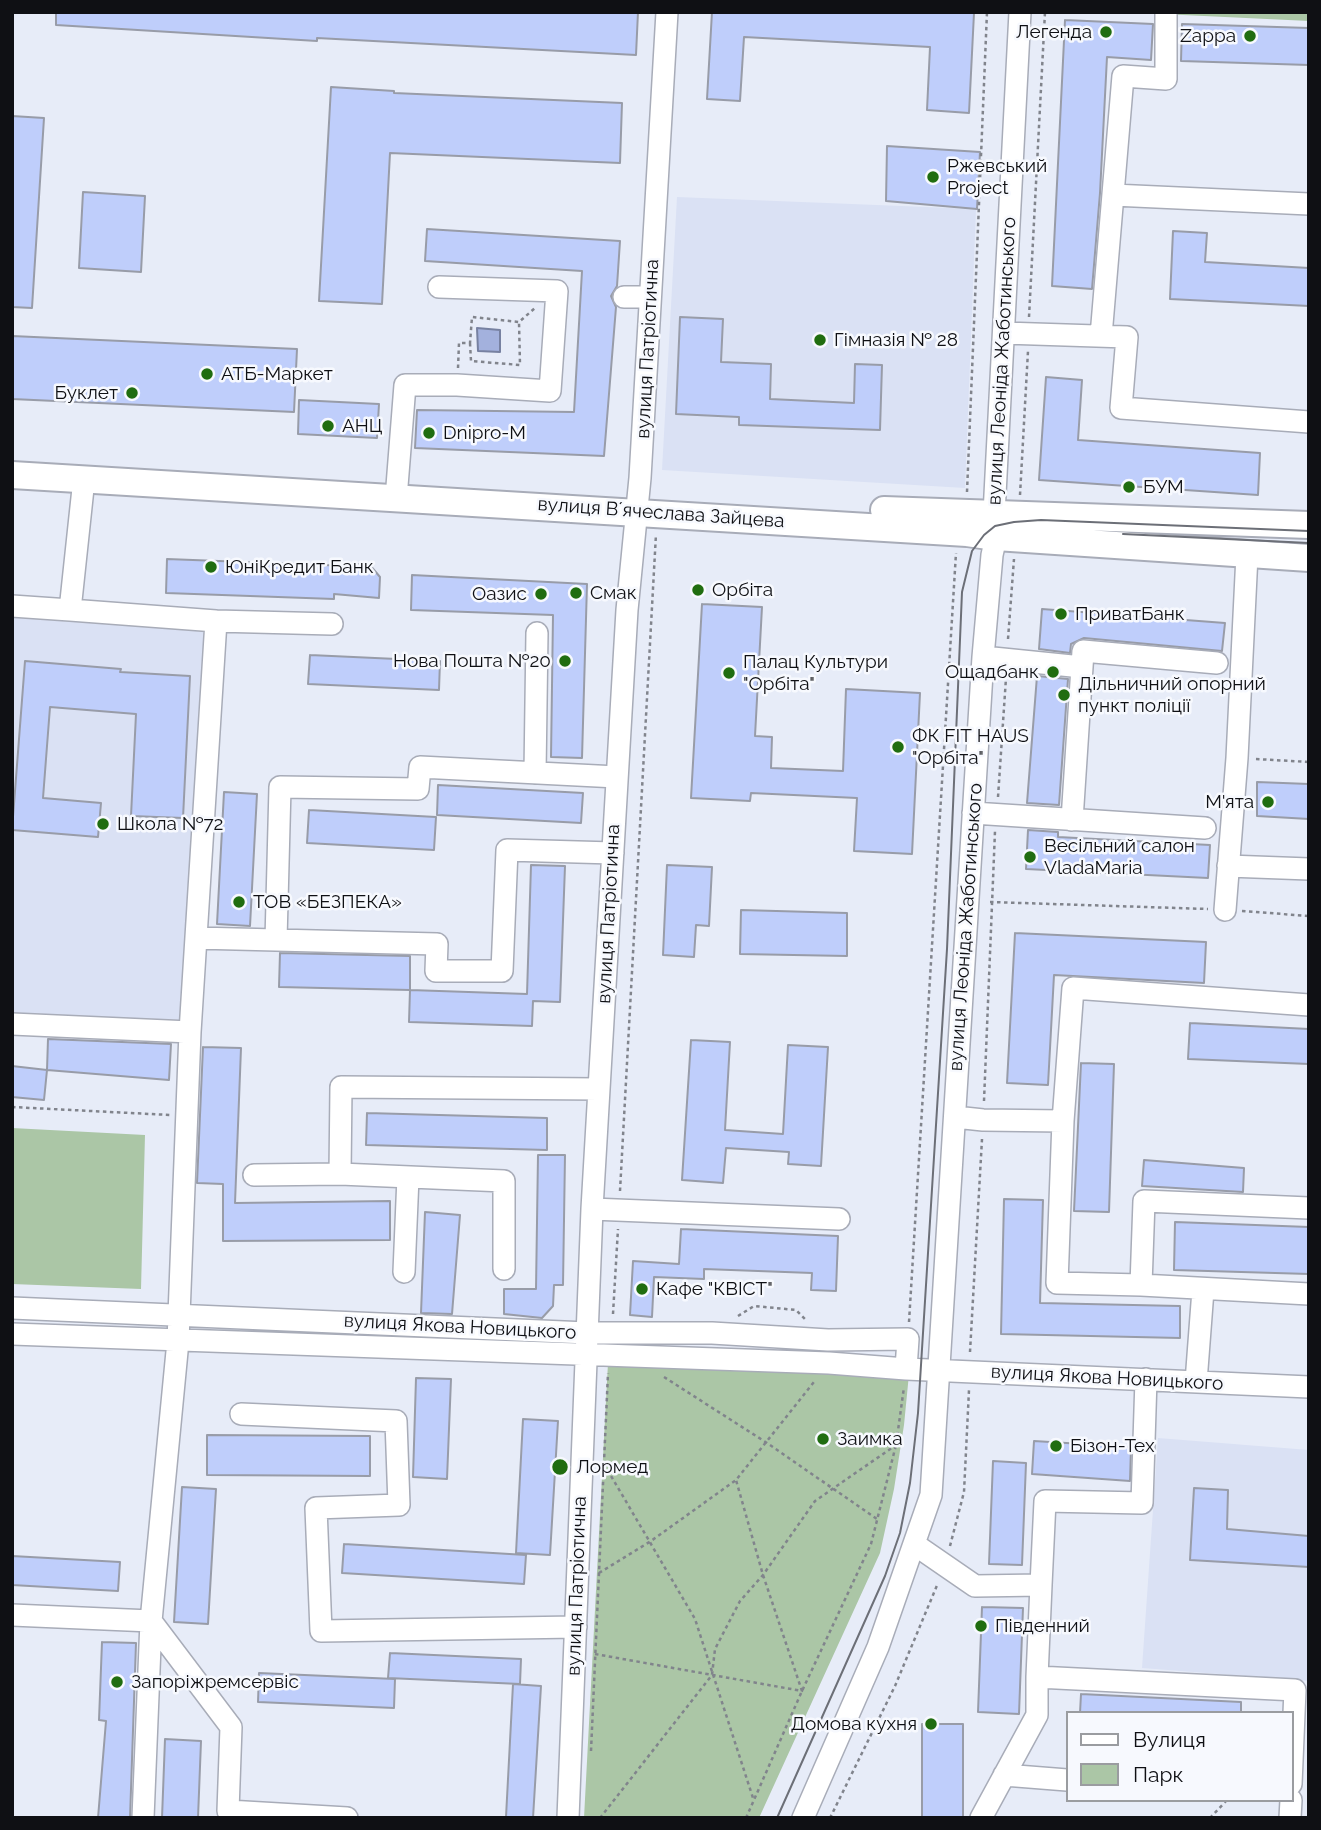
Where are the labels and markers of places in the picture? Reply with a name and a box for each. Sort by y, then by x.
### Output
place label: Легенда [1016,21,1092,43]
marker: Легенда [1098,24,1114,40]
place label: Zappa [1180,25,1236,47]
marker: Zappa [1242,28,1258,44]
place label: Ржевський Project [947,155,1047,199]
marker: Ржевський Project [925,169,941,185]
place label: Гімназія № 28 [834,329,958,351]
marker: Гімназія № 28 [812,332,828,348]
place label: АТБ-Маркет [221,363,333,385]
marker: АТБ-Маркет [199,366,215,382]
place label: Буклет [54,382,118,404]
marker: Буклет [124,385,140,401]
place label: АНЦ [342,415,383,437]
marker: АНЦ [320,418,336,434]
place label: Dnipro-M [443,422,526,444]
marker: Dnipro-M [421,425,437,441]
place label: БУМ [1143,476,1184,498]
marker: БУМ [1121,479,1137,495]
place label: ЮніКредит Банк [225,556,374,578]
marker: ЮніКредит Банк [203,559,219,575]
place label: Орбіта [712,579,773,601]
place label: Смак [590,582,637,604]
marker: Орбіта [690,582,706,598]
place label: Оазис [472,583,527,605]
marker: Смак [568,585,584,601]
marker: Оазис [533,586,549,602]
place label: ПриватБанк [1075,603,1185,625]
marker: ПриватБанк [1053,606,1069,622]
place label: Нова Пошта №20 [393,650,551,672]
place label: Палац Культури "Орбіта" [743,651,888,695]
marker: Нова Пошта №20 [557,653,573,669]
place label: Ощадбанк [945,661,1039,683]
marker: Ощадбанк [1045,664,1061,680]
marker: Палац Культури "Орбіта" [721,665,737,681]
place label: Дільничний опорний пункт поліції [1078,673,1266,717]
marker: Дільничний опорний пункт поліції [1056,687,1072,703]
place label: ФК FIT HAUS "Орбіта" [912,725,1029,769]
marker: ФК FIT HAUS "Орбіта" [890,739,906,755]
place label: М'ята [1205,791,1254,813]
marker: М'ята [1260,794,1276,810]
place label: Школа №72 [117,813,223,835]
marker: Школа №72 [95,816,111,832]
place label: Весільний салон VladaMaria [1044,835,1195,879]
marker: Весільний салон VladaMaria [1022,849,1038,865]
place label: ТОВ «БЕЗПЕКА» [253,891,402,913]
marker: ТОВ «БЕЗПЕКА» [231,894,247,910]
place label: Кафе "КВІСТ" [656,1278,773,1300]
marker: Кафе "КВІСТ" [634,1281,650,1297]
place label: Заимка [837,1428,903,1450]
marker: Заимка [815,1431,831,1447]
place label: Бізон-Тех [1070,1435,1155,1457]
marker: Бізон-Тех [1048,1438,1064,1454]
place label: Лормед [576,1456,648,1478]
marker: Лормед [550,1457,570,1477]
place label: Південний [995,1615,1090,1637]
marker: Південний [973,1618,989,1634]
place label: Запоріжремсервіс [131,1671,299,1693]
marker: Запоріжремсервіс [109,1674,125,1690]
place label: Домова кухня [791,1713,917,1735]
marker: Домова кухня [923,1716,939,1732]

